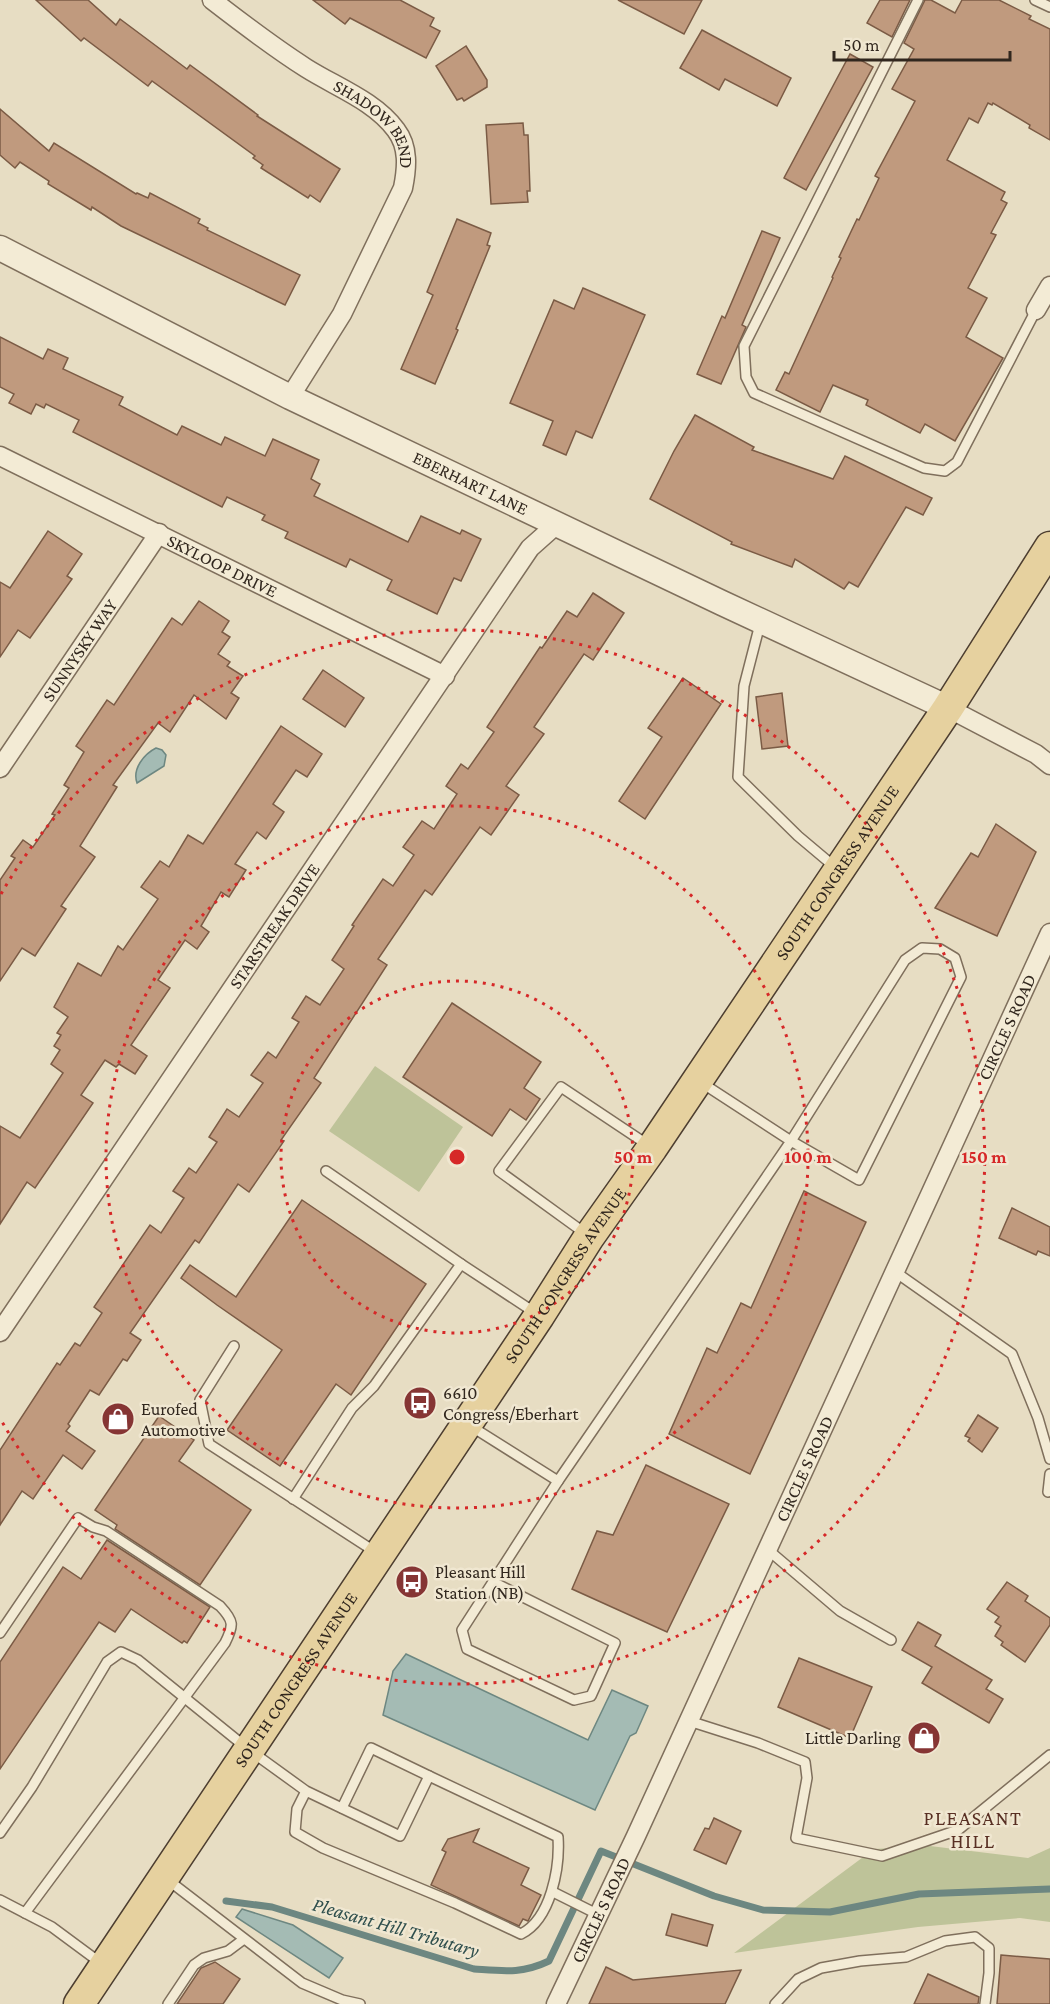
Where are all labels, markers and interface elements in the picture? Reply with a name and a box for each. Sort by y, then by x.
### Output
scale bar [834,24,1010,62]
text: 50 m [843,35,880,55]
street label: SHADOW BEND [330,76,416,169]
street label: EBERHART LANE [410,447,531,519]
street label: SKYLOOP DRIVE [164,530,281,602]
street label: SUNNYSKY WAY [38,595,121,705]
street label: SOUTH CONGRESS AVENUE [771,781,903,964]
street label: STARSTREAK DRIVE [225,859,324,993]
street label: CIRCLE S ROAD [974,971,1040,1083]
centre of rings [447,1147,467,1167]
text: 50 m [614,1147,653,1167]
text: 100 m [784,1147,832,1167]
text: 150 m [961,1147,1007,1167]
street label: SOUTH CONGRESS AVENUE [500,1184,631,1367]
place label: 6610 Congress/Eberhart [443,1383,579,1424]
bus stop icon: 6610 Congress/Eberhart [402,1385,438,1421]
place label: Eurofed Automotive [141,1399,226,1440]
shop icon: Eurofed Automotive [100,1401,136,1437]
street label: CIRCLE S ROAD [771,1413,837,1525]
place label: Pleasant Hill Station (NB) [435,1562,526,1604]
bus stop icon: Pleasant Hill Station (NB) [394,1564,430,1600]
street label: SOUTH CONGRESS AVENUE [230,1588,362,1771]
shop icon: Little Darling [906,1720,942,1756]
place label: Little Darling [805,1728,901,1748]
district label: PLEASANT HILL [924,1807,1022,1852]
street label: CIRCLE S ROAD [567,1854,634,1966]
water label: Pleasant Hill Tributary [310,1893,482,1962]

